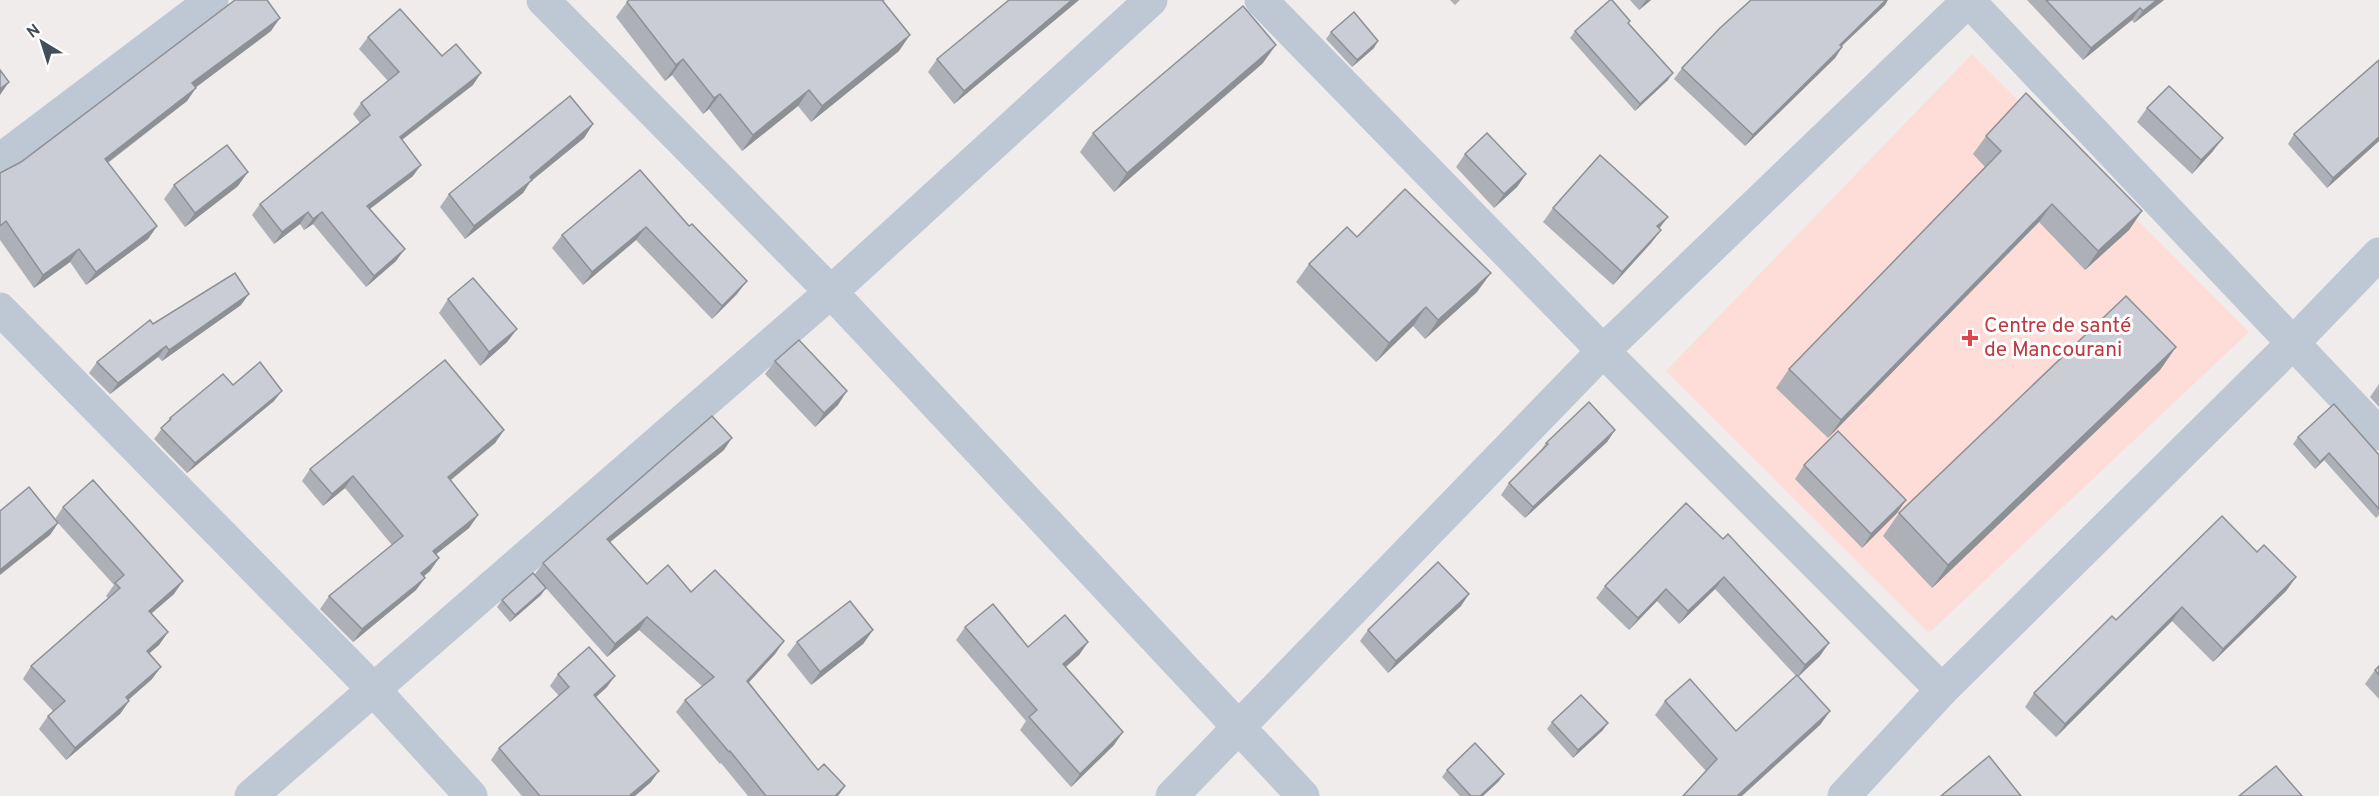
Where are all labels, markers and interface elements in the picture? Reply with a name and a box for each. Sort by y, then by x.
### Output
north arrow [12,12,72,72]
text: N [23,20,45,43]
place label: Centre de santé de Mancourani [1984,313,2131,364]
marker: Centre de santé de Mancourani [1961,329,1979,347]

